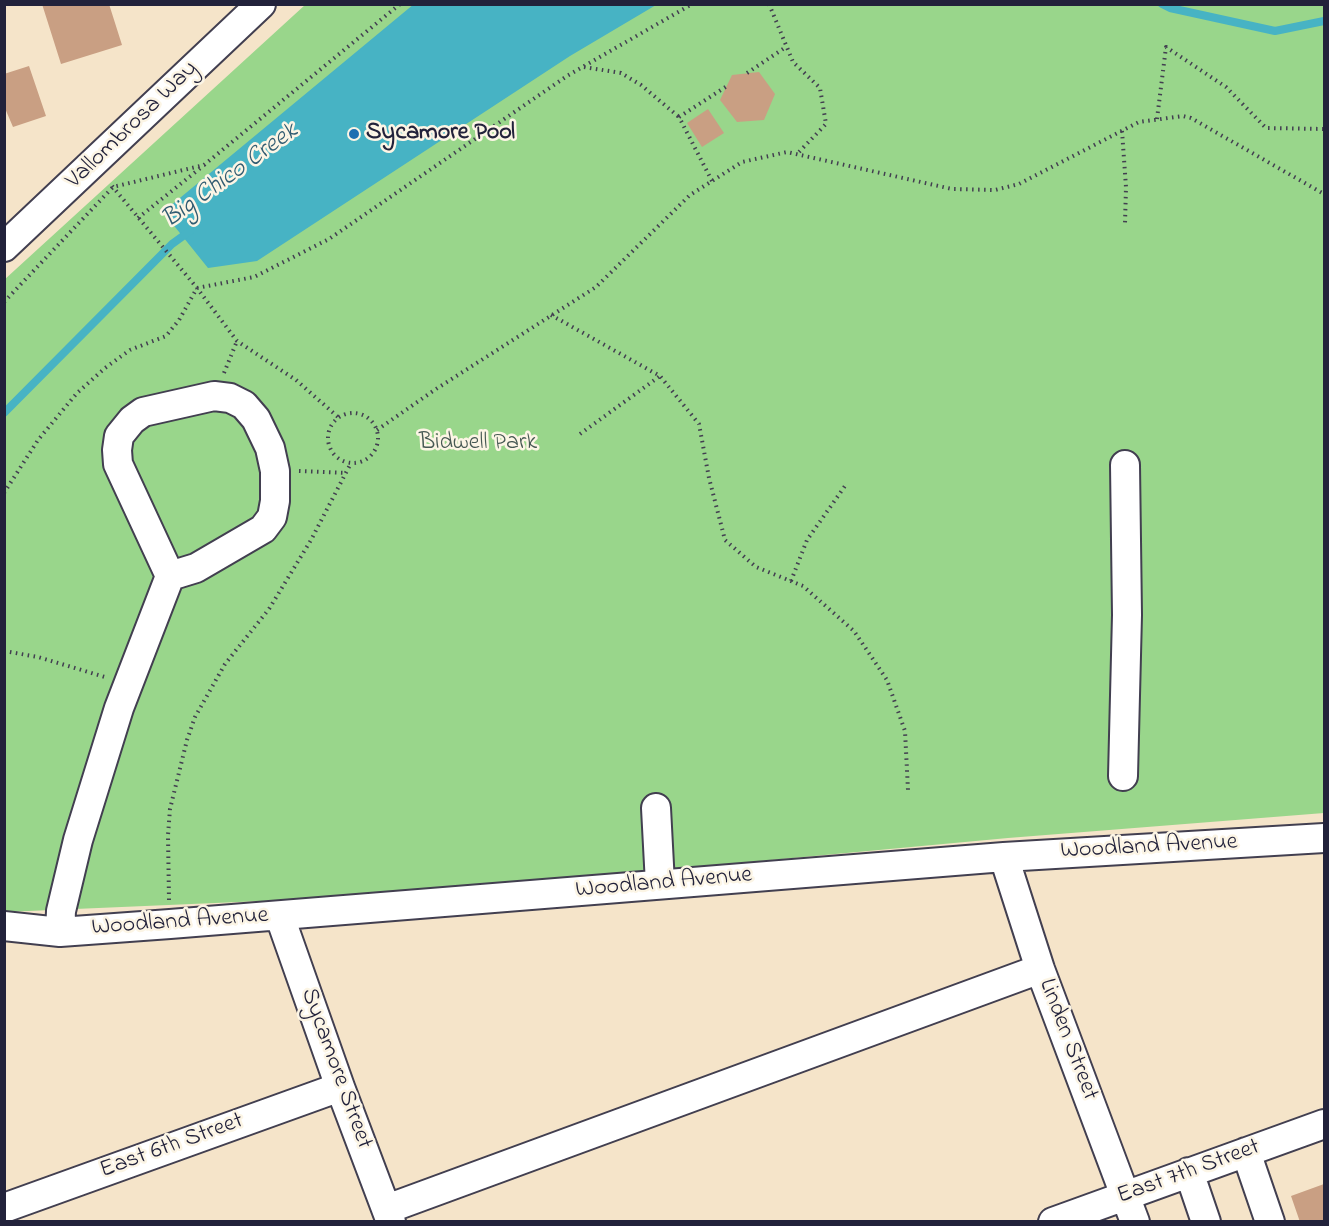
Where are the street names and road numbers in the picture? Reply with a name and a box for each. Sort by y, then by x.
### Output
street label: Vallombrosa Way [61,56,205,196]
street label: Woodland Avenue [1060,829,1238,867]
street label: Woodland Avenue [575,862,753,906]
street label: Woodland Avenue [91,902,269,944]
street label: Linden Street [1031,975,1103,1105]
street label: Sycamore Street [293,985,377,1153]
street label: East 6th Street [96,1108,248,1186]
street label: East 7th Street [1114,1134,1264,1212]

